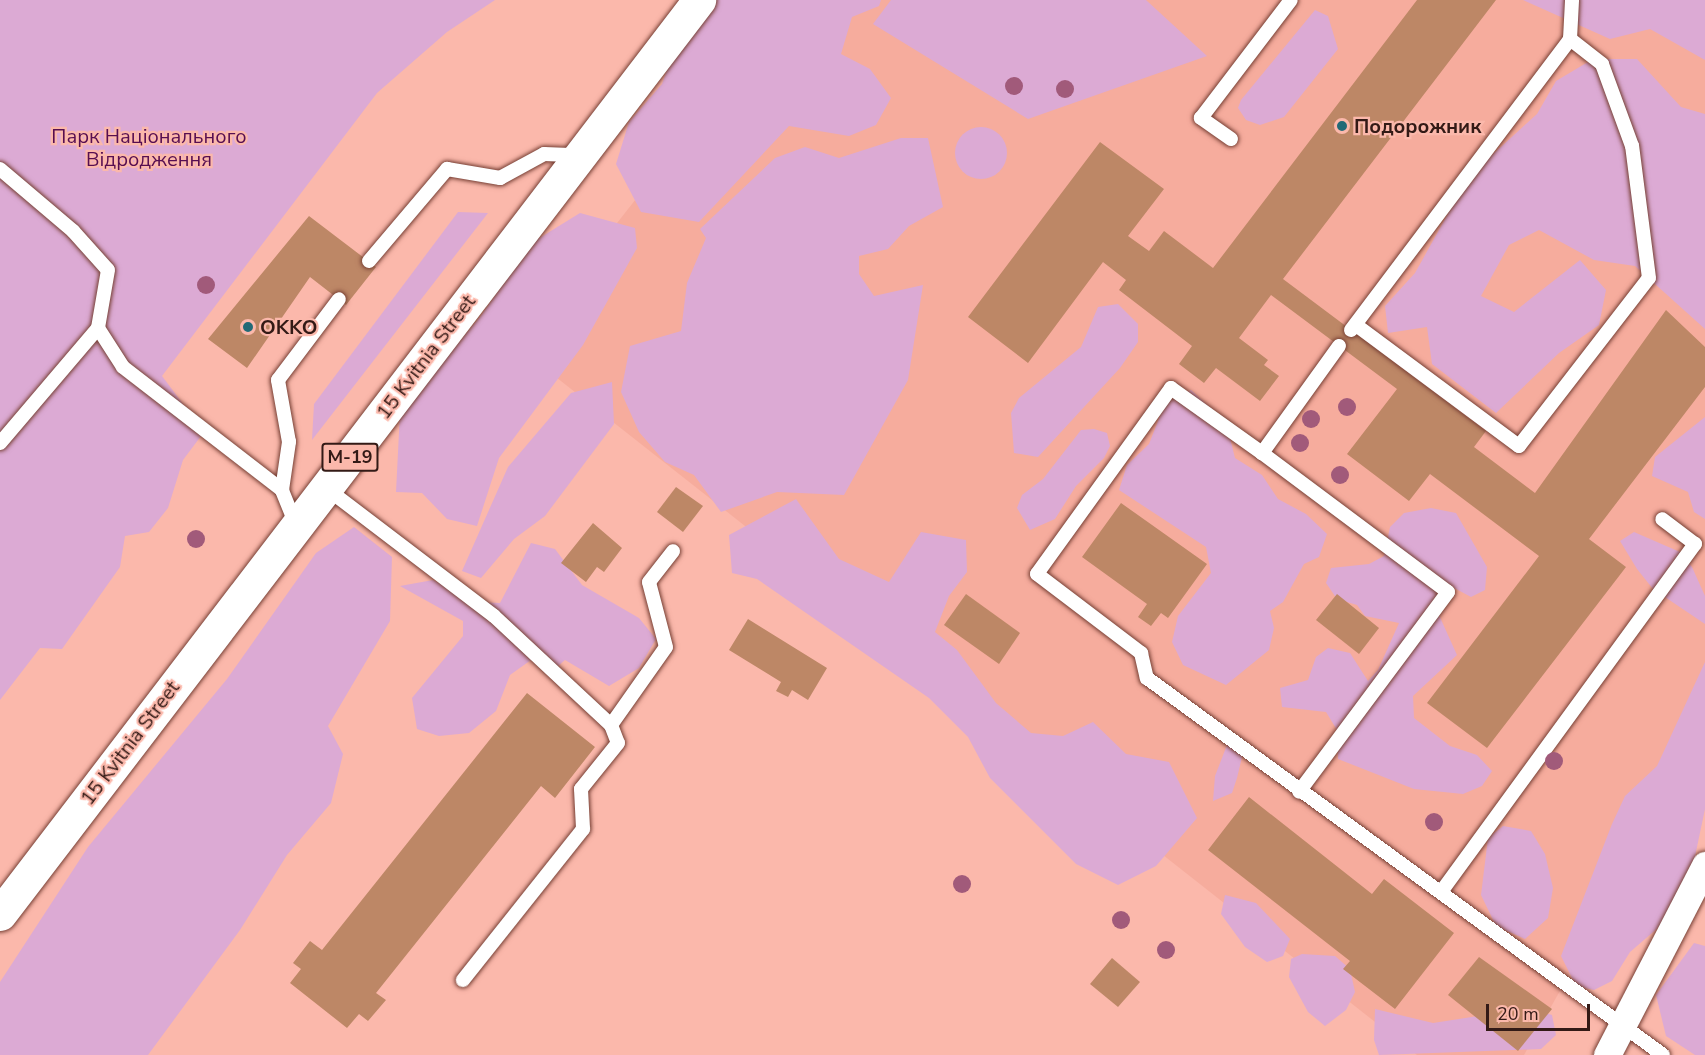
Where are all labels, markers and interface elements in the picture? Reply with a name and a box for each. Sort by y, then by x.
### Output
place label: Подорожник [1354,114,1481,138]
marker: Подорожник [1335,119,1349,133]
park label: Парк Національного Відродження [51,125,247,172]
street label: 15 Kvitnia Street [371,290,481,424]
place label: OKKO [260,315,317,339]
marker: OKKO [241,320,255,334]
road number: М-19 [320,442,380,472]
street label: 15 Kvitnia Street [75,676,185,810]
scale bar [1489,992,1592,1030]
text: 20 m [1497,1002,1539,1026]

